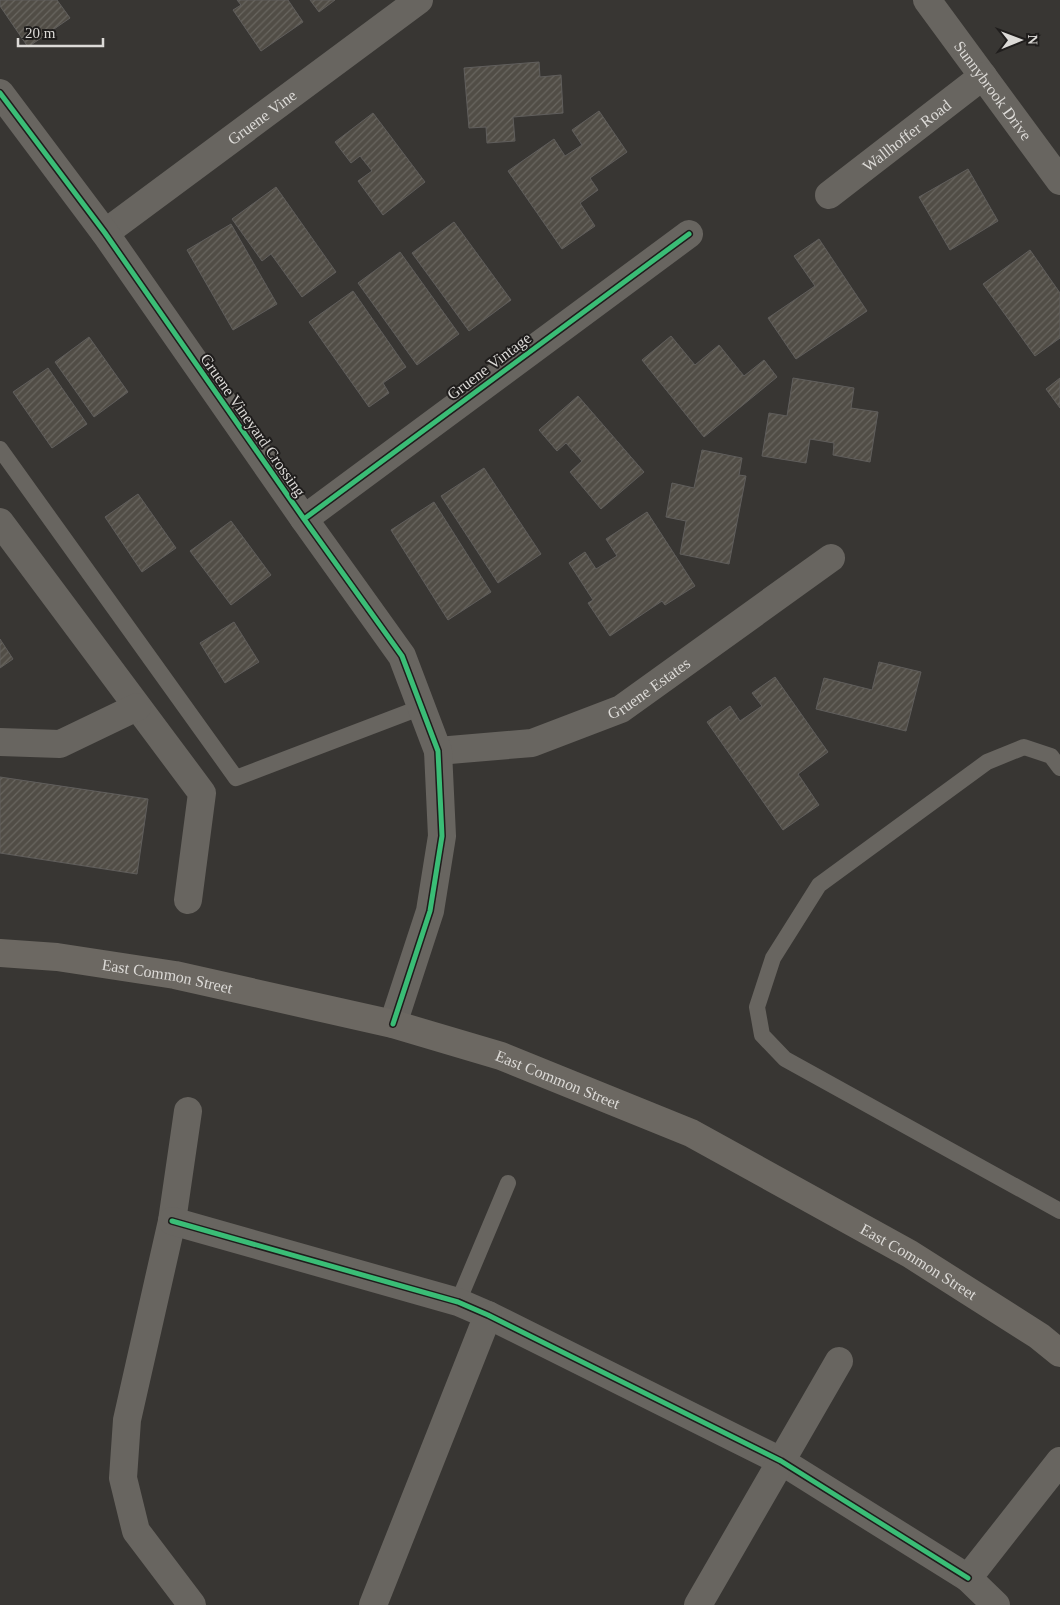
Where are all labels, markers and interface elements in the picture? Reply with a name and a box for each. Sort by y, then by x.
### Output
scale bar [18,15,102,47]
north arrow [995,15,1045,65]
text: 20 m [25,25,56,41]
text: N [1025,35,1040,45]
street label: Sunnybrook Drive [951,37,1035,143]
street label: Gruene Vine [224,86,299,148]
street label: Wallhoffer Road [859,96,954,174]
street label: Gruene Vintage [444,329,535,404]
street label: Gruene Vineyard Crossing [196,350,309,500]
street label: Gruene Estates [605,654,693,722]
street label: East Common Street [101,955,235,996]
street label: East Common Street [493,1046,623,1112]
street label: East Common Street [858,1220,980,1303]

